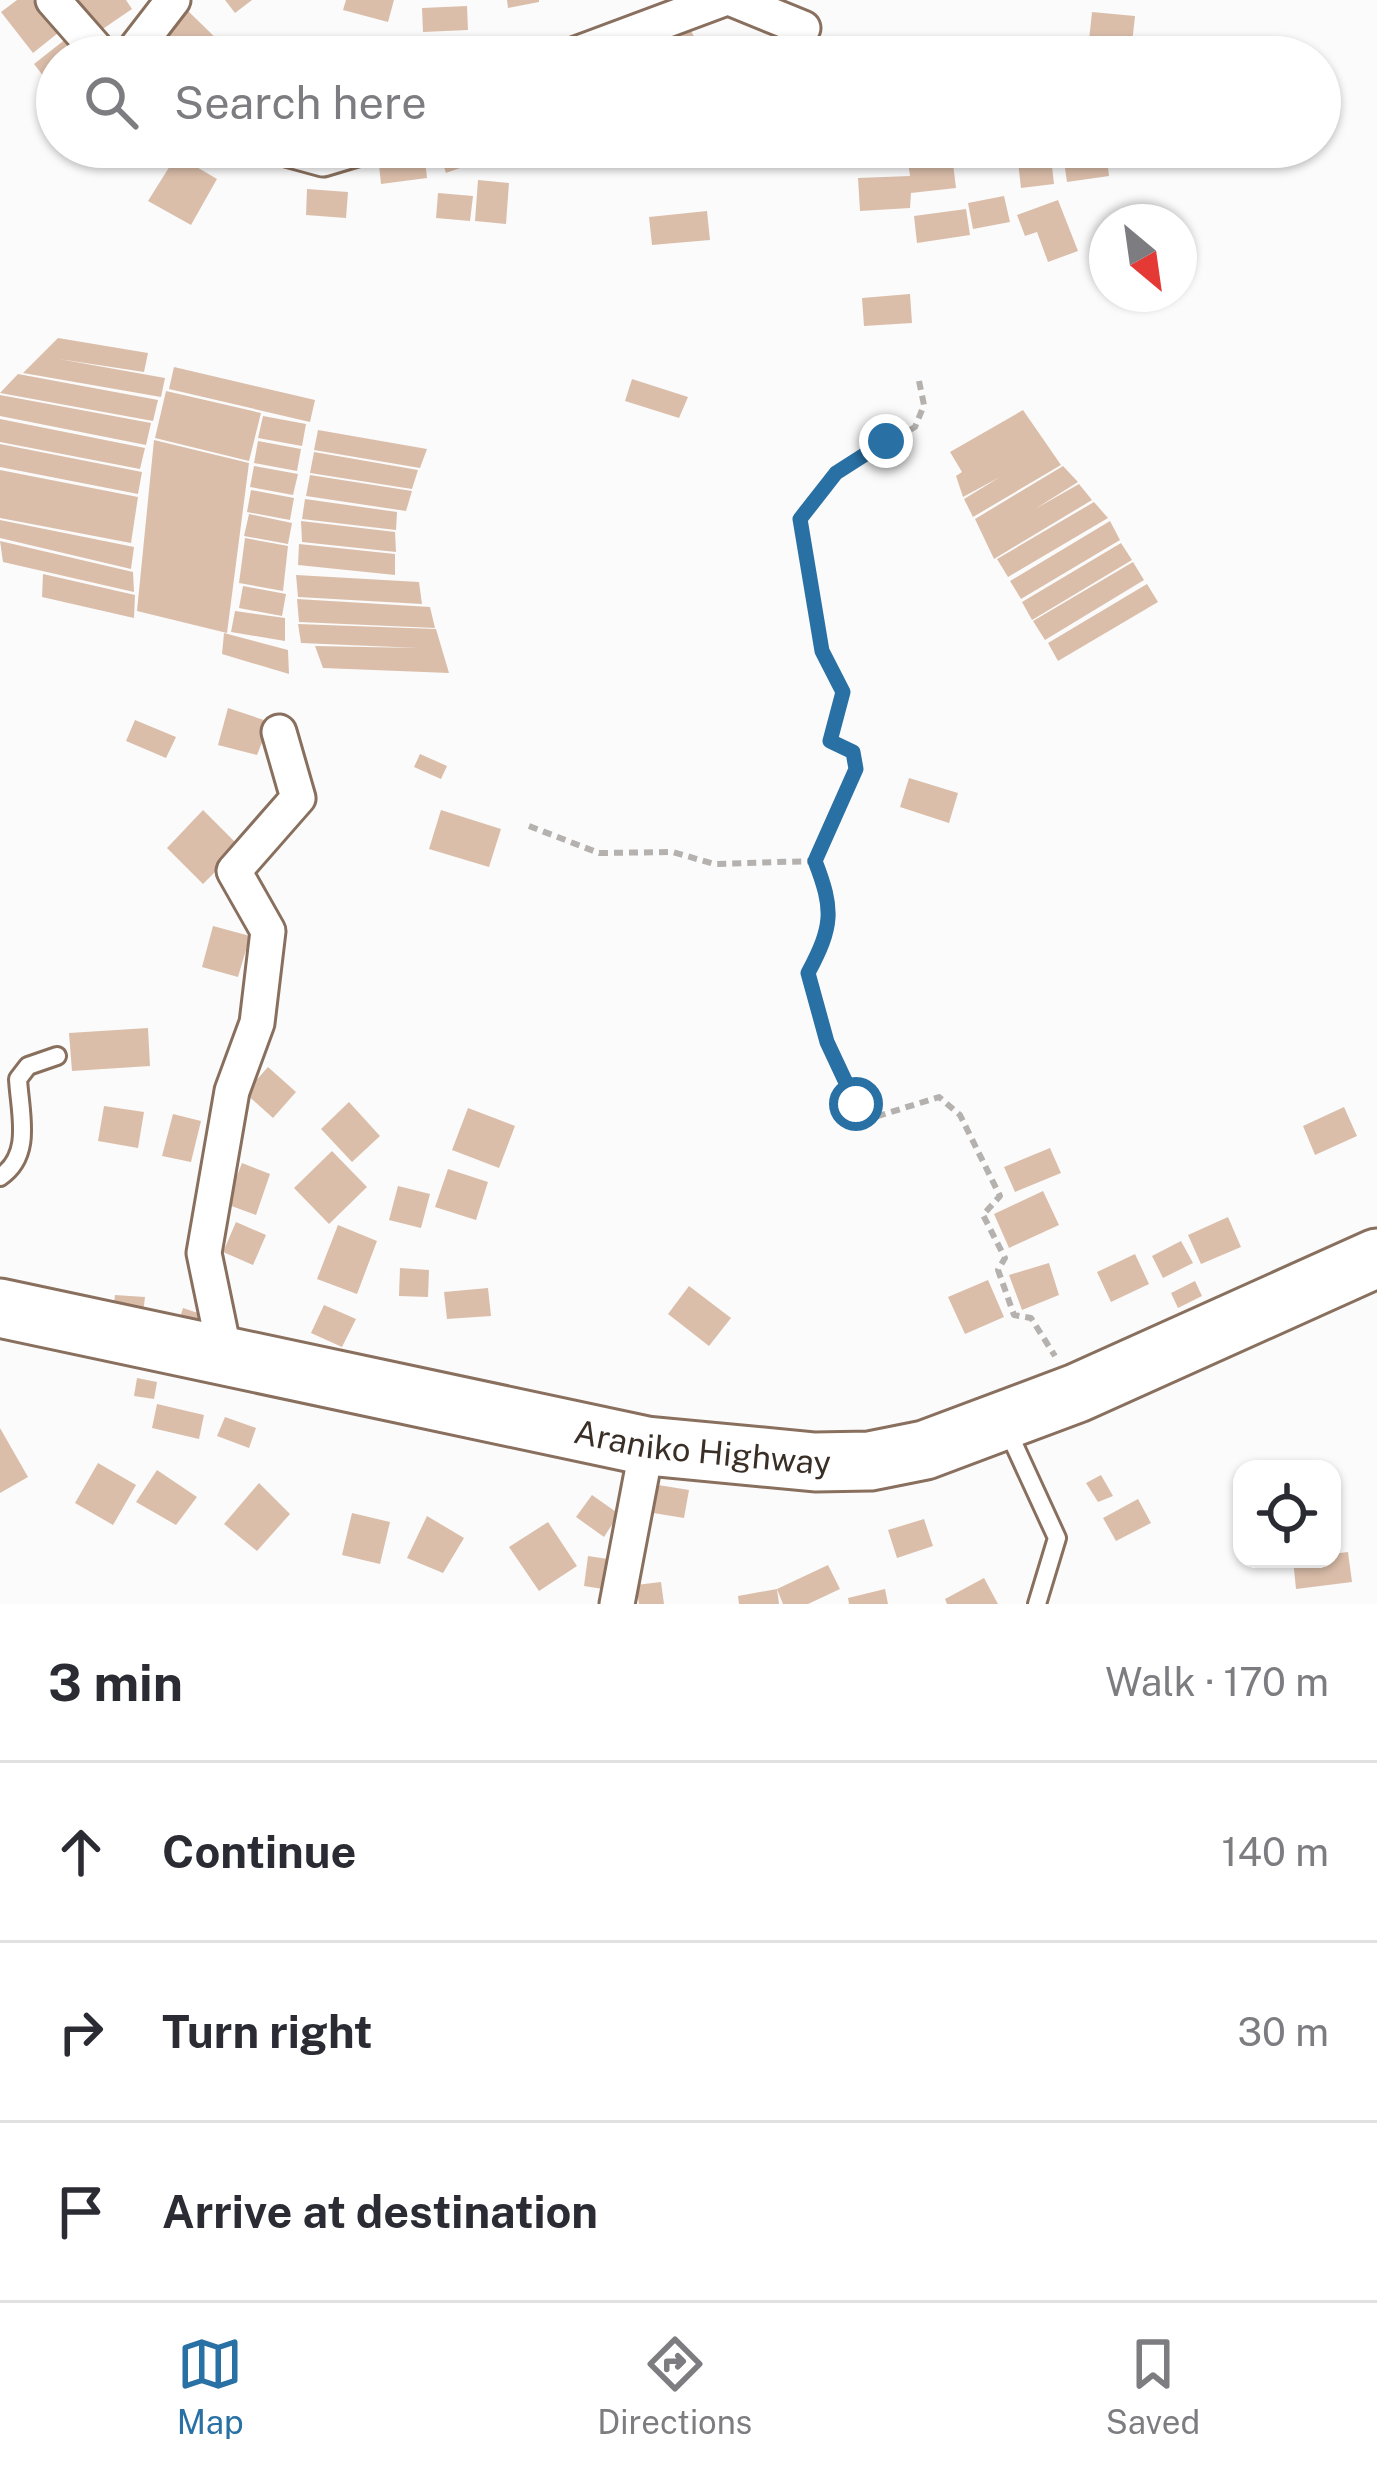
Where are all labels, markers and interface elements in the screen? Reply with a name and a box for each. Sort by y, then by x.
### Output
search box [36,36,1341,168]
icon: search [78,69,144,135]
text: Search here [174,76,427,129]
north arrow [1089,204,1197,312]
route end [859,414,913,468]
route start [829,1077,883,1131]
street label: Araniko Highway [571,1412,831,1481]
map controls [1233,1460,1341,1568]
button: locate [1233,1460,1341,1568]
text: 3 min [48,1653,183,1712]
text: Walk · 170 m [1105,1659,1329,1705]
icon: ahead [48,1819,114,1885]
text: Continue [162,1825,356,1878]
text: 140 m [1222,1829,1329,1875]
icon: right [48,1999,114,2065]
text: Turn right [162,2005,373,2058]
text: 30 m [1238,2009,1329,2055]
icon: arrive [48,2179,114,2245]
text: Arrive at destination [162,2185,598,2238]
tab: Map [177,2331,244,2441]
tab: Directions [597,2331,752,2441]
tab: Saved [1106,2331,1200,2441]

